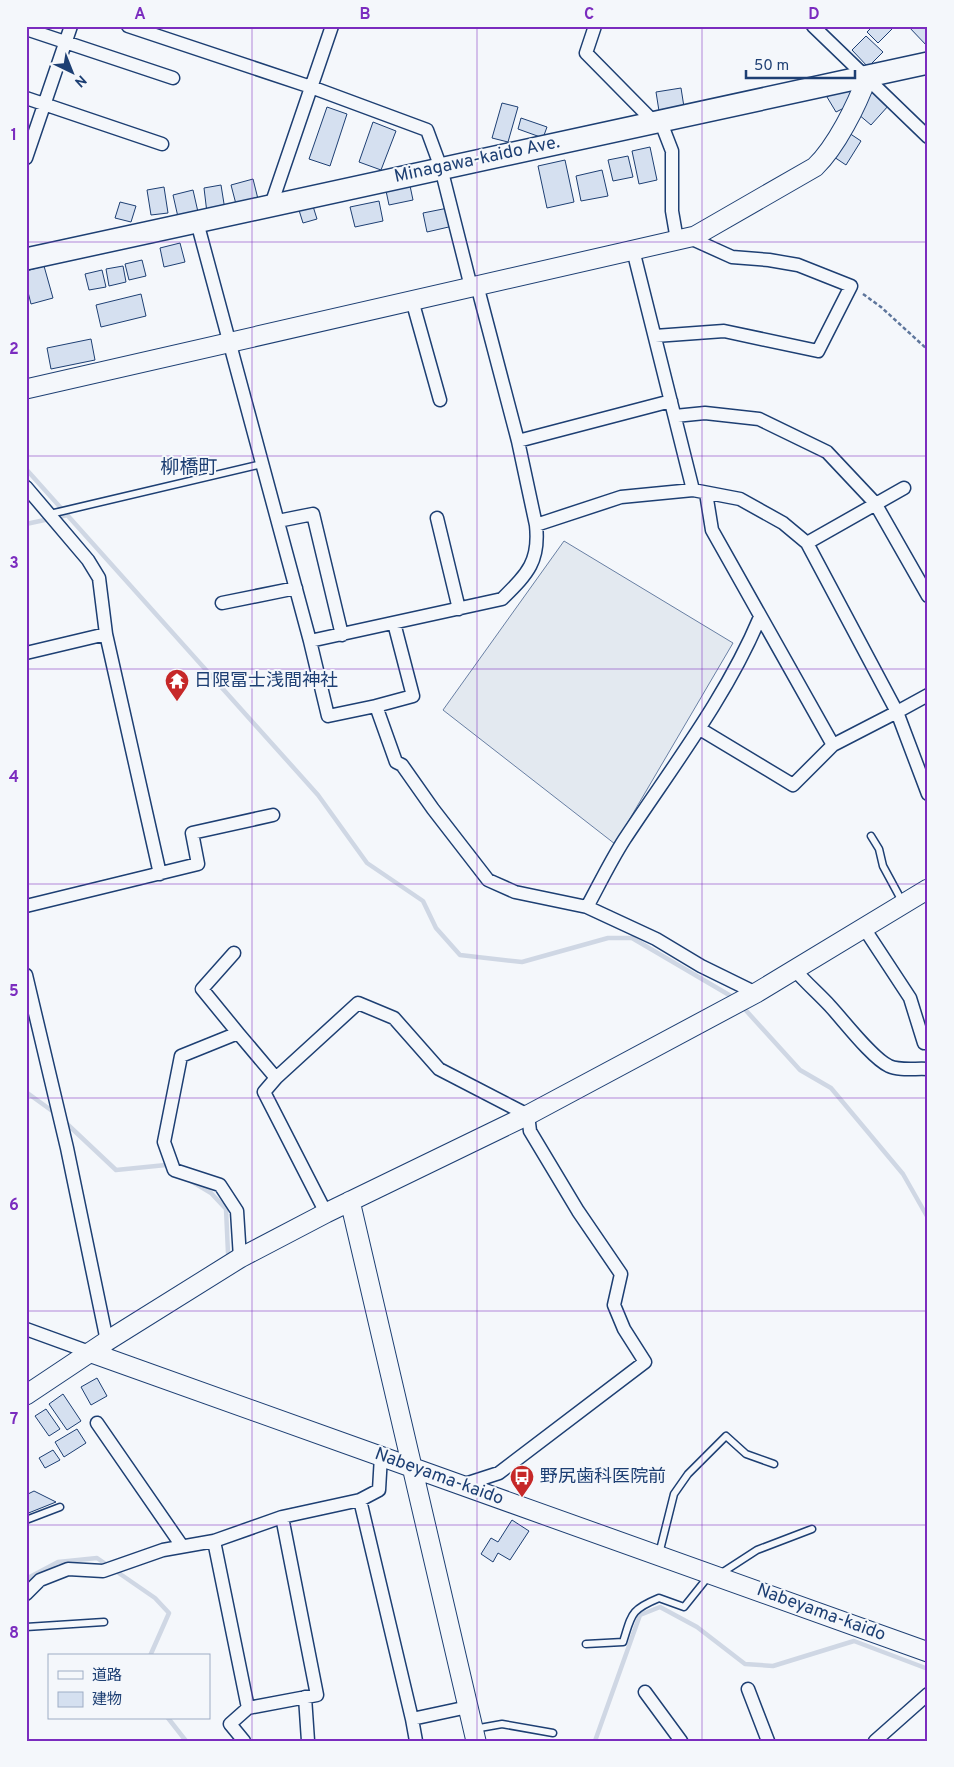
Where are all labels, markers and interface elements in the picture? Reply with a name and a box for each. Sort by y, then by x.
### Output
text: A [134,5,146,25]
text: B [359,5,371,25]
text: C [584,5,594,25]
text: D [808,5,820,25]
north arrow [48,48,98,98]
scale bar [746,48,855,80]
text: 50 m [754,57,789,76]
text: N [70,71,89,90]
text: 1 [11,126,17,146]
street label: Minagawa-kaido Ave. [392,131,562,189]
text: 2 [9,340,19,360]
district label: 柳橋町 [160,456,218,480]
text: 3 [9,554,19,574]
temple icon: 日限冨士浅間神社 [164,668,190,702]
place label: 日限冨士浅間神社 [194,670,338,693]
text: 4 [9,768,19,788]
text: 5 [9,982,19,1002]
text: 6 [9,1196,19,1216]
text: 7 [10,1410,18,1430]
street label: Nabeyama-kaido [371,1443,507,1511]
bus stop icon: 野尻歯科医院前 [509,1464,535,1498]
place label: 野尻歯科医院前 [540,1466,666,1489]
street label: Nabeyama-kaido [753,1579,889,1647]
text: 8 [9,1624,19,1644]
legend [48,1654,210,1720]
text: 道路 [92,1667,122,1686]
text: 建物 [92,1691,122,1710]

